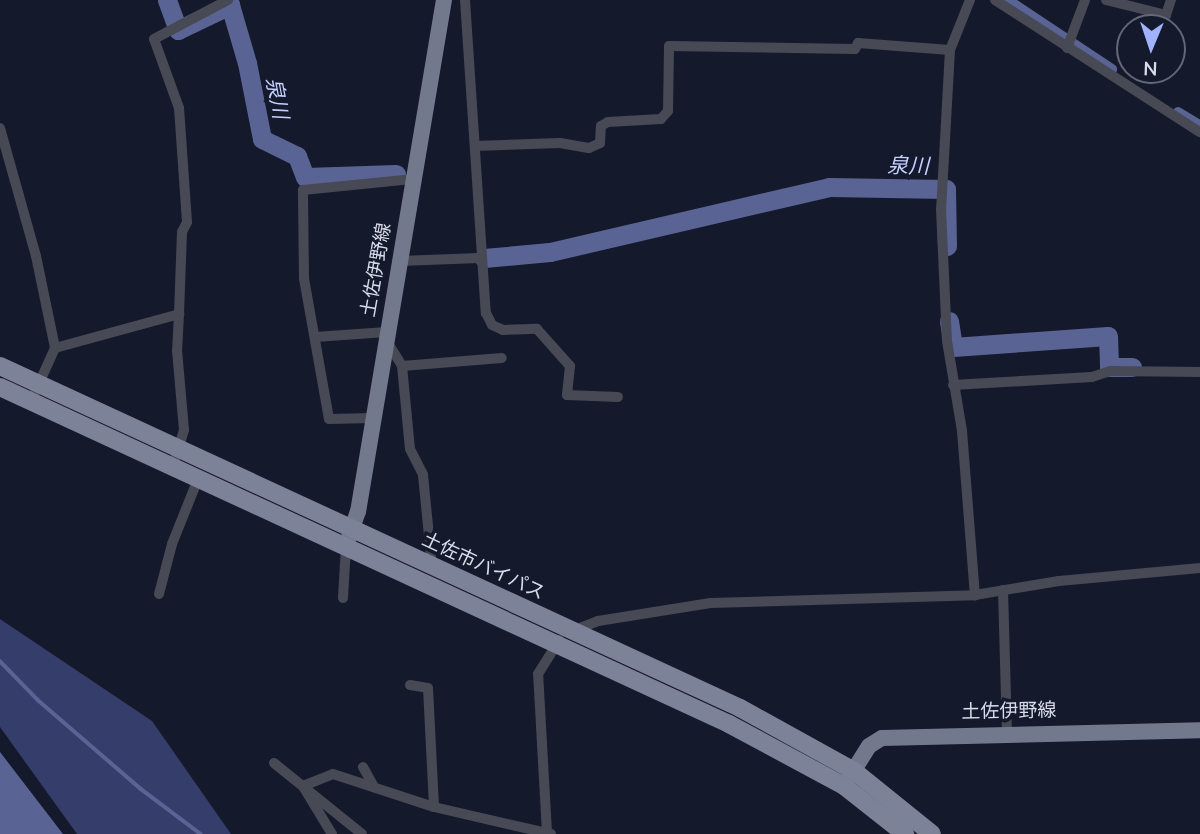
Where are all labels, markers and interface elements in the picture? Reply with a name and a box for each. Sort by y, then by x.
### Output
north arrow [1116,14,1186,84]
text: N [1143,55,1158,81]
water label: 泉川 [261,75,293,121]
water label: 泉川 [887,153,929,179]
street label: 土佐伊野線 [358,221,396,319]
street label: 土佐市バイパス [418,529,548,605]
street label: 土佐伊野線 [961,700,1057,724]

